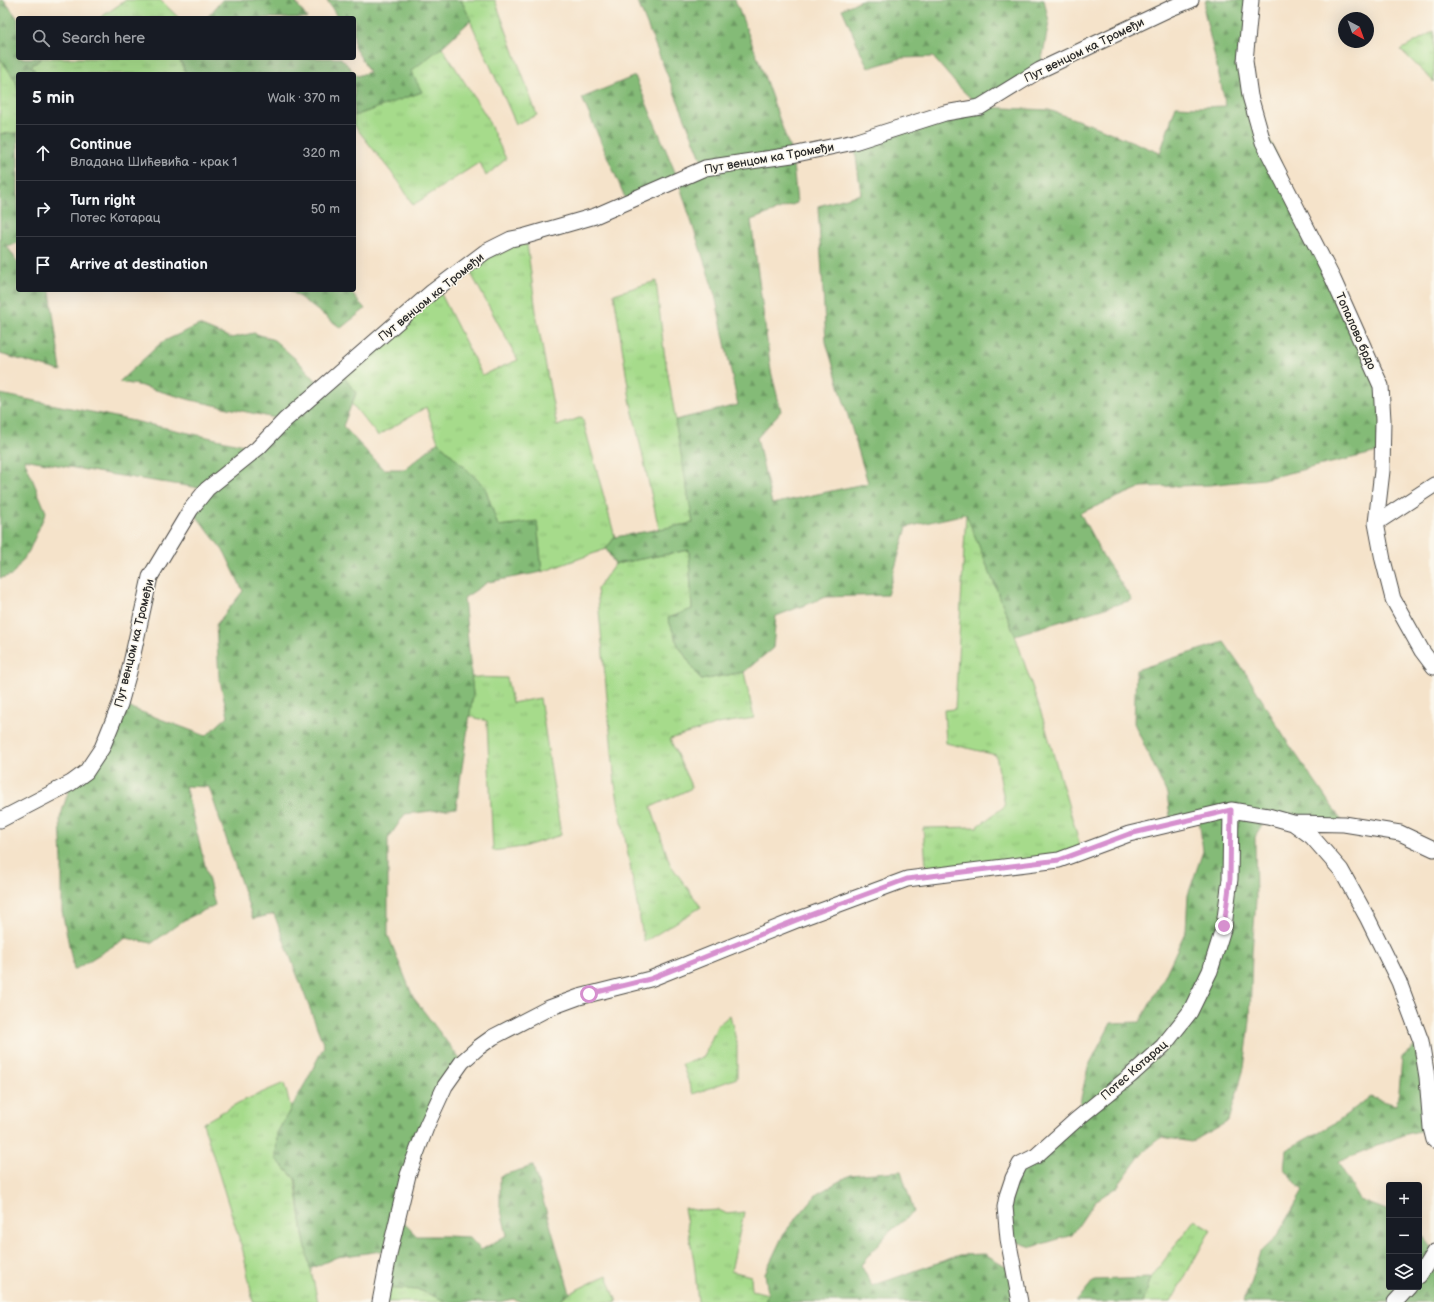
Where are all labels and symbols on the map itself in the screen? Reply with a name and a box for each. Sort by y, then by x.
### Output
north arrow [1338,12,1374,48]
street label: Пут венцом ка Тромеђи [1022,15,1147,86]
street label: Пут венцом ка Тромеђи [703,140,835,177]
street label: Пут венцом ка Тромеђи [375,250,487,345]
street label: Топалово брдо [1332,290,1379,372]
street label: Пут венцом ка Тромеђи [111,577,158,709]
route end [1215,917,1233,935]
route start [580,985,598,1003]
street label: Потес Котарац [1098,1037,1171,1103]

